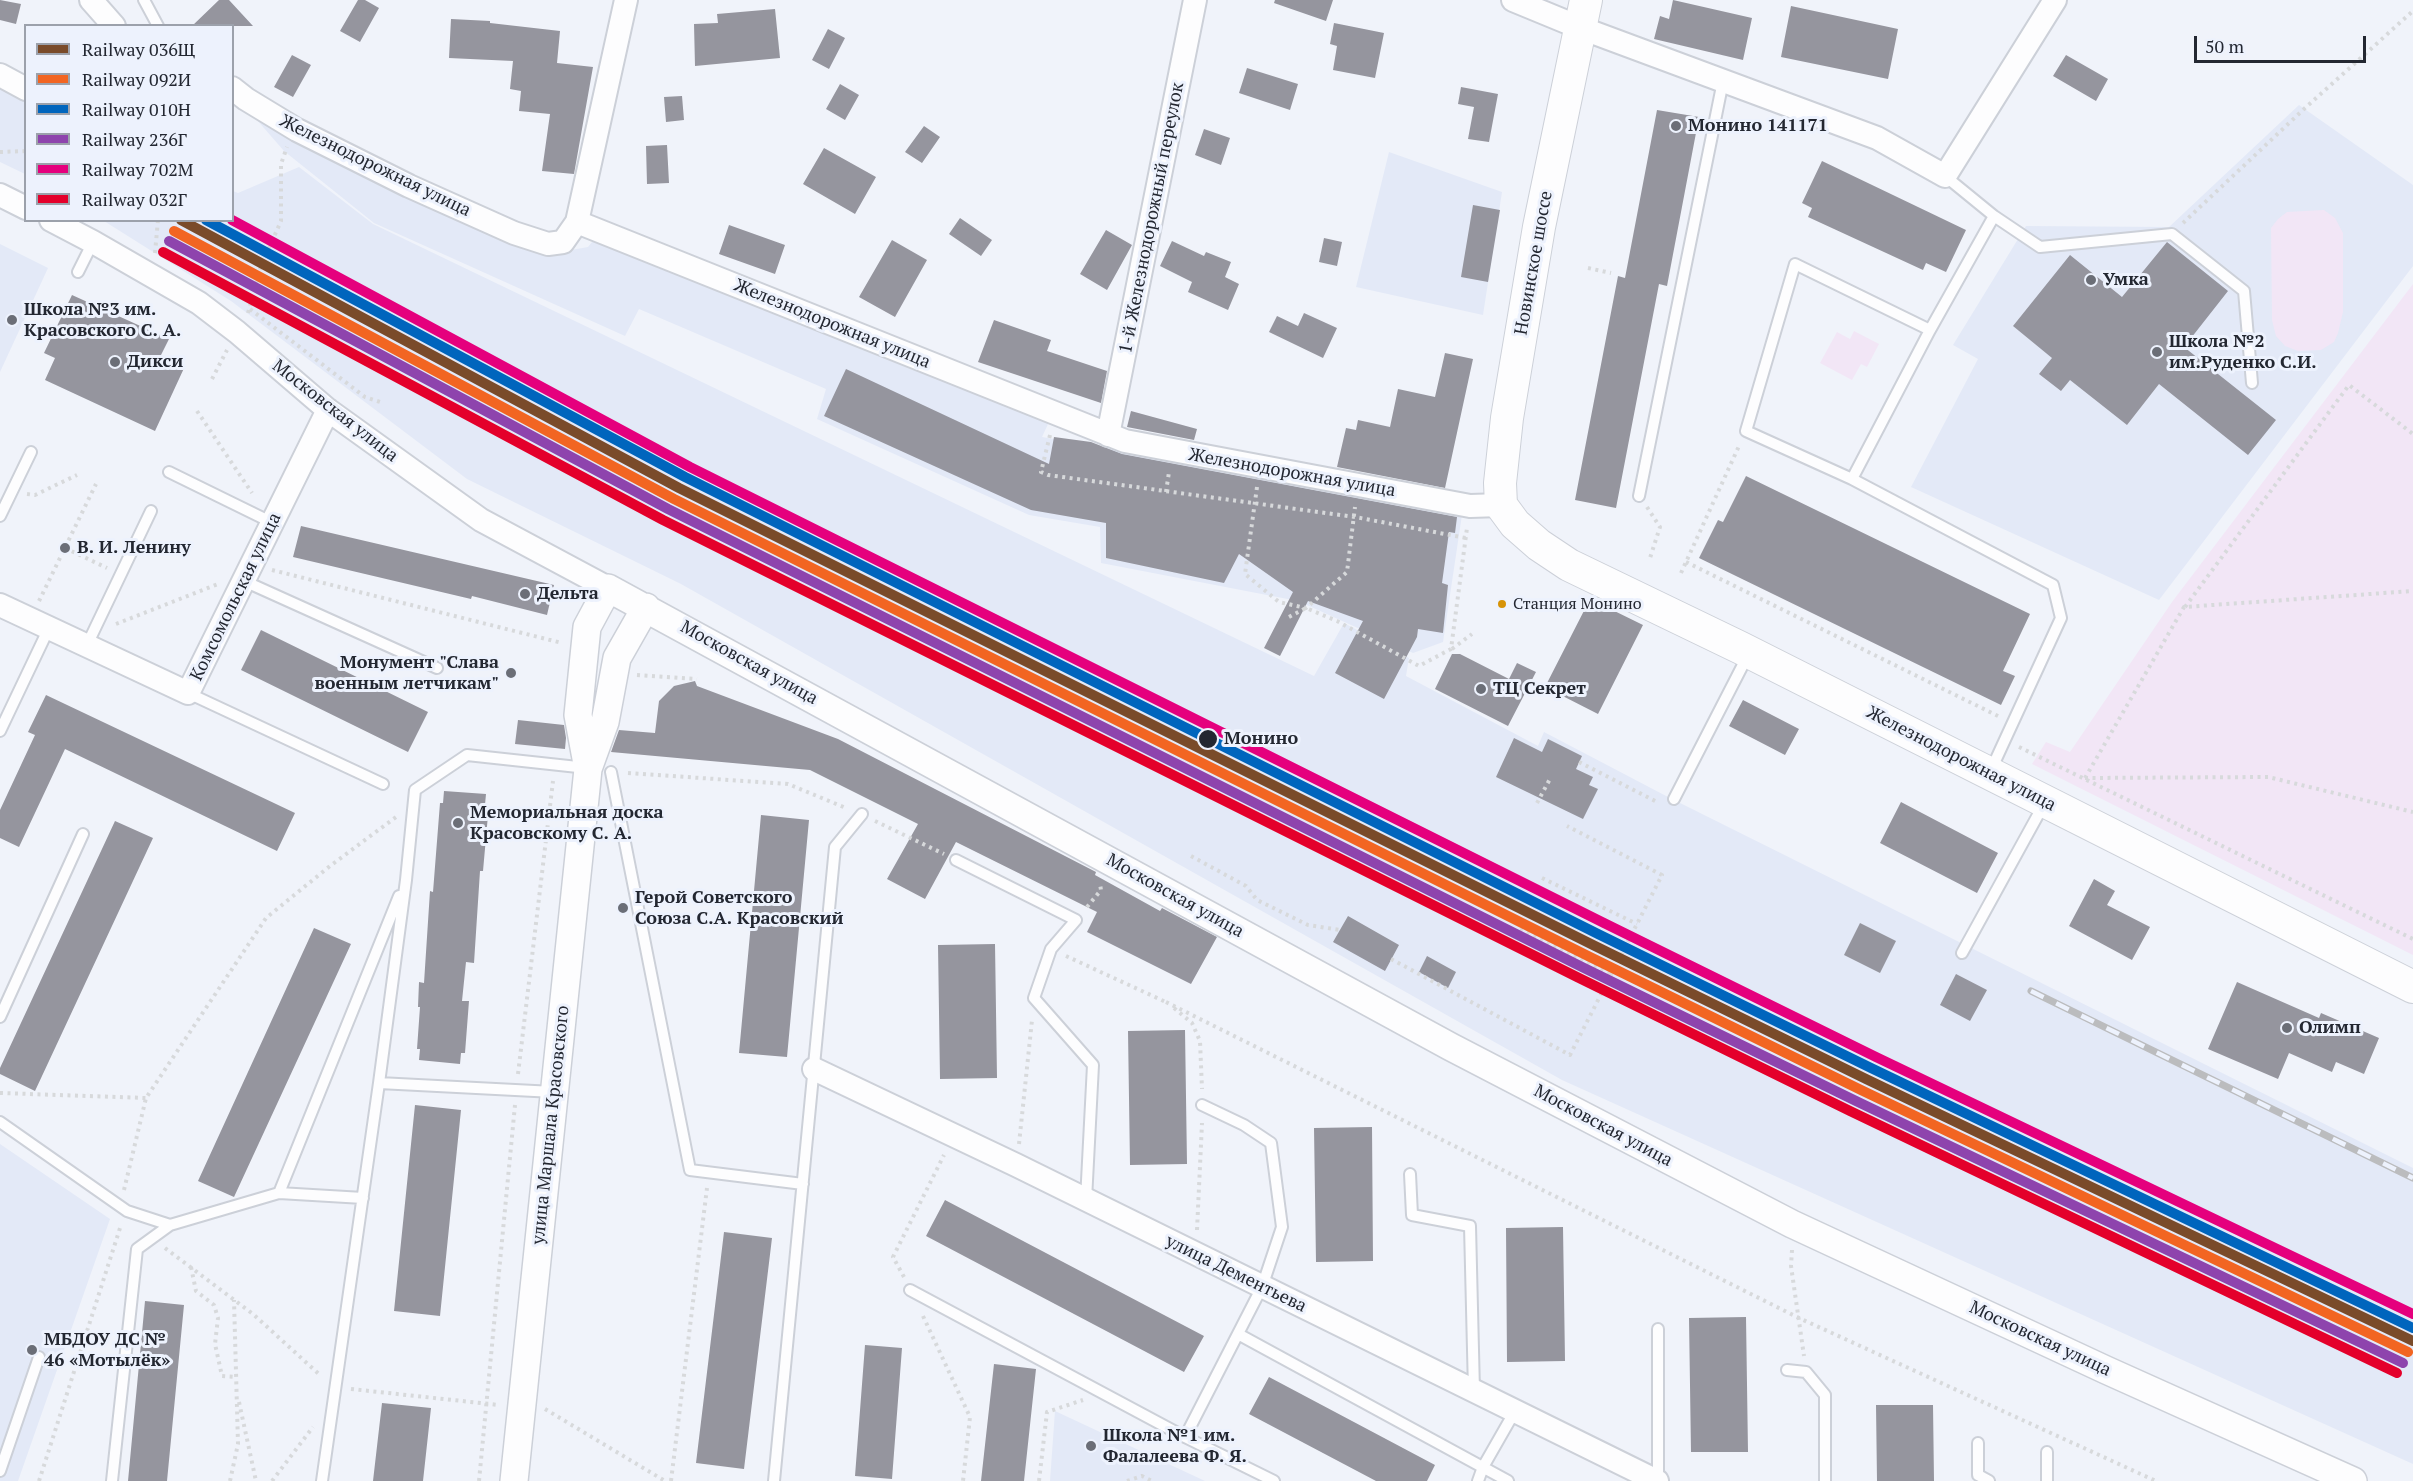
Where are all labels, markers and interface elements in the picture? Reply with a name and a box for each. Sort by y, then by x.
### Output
legend [24,24,234,222]
scale bar [2197,24,2370,62]
text: 50 m [2205,34,2244,58]
text: Railway 036Щ [82,37,195,61]
text: Railway 092И [82,67,191,91]
street label: 1-й Железнодорожный переулок [1115,81,1189,355]
text: Railway 010Н [82,97,191,121]
street label: Железнодорожная улица [276,110,474,222]
place label: Монино 141171 [1688,115,1828,137]
marker: Монино 141171 [1669,119,1683,133]
text: Railway 236Г [82,127,187,151]
text: Railway 702М [82,157,193,181]
text: Railway 032Г [82,187,187,211]
street label: Новинское шоссе [1511,189,1557,337]
place label: Умка [2103,269,2149,291]
marker: Умка [2084,273,2098,287]
street label: Железнодорожная улица [731,275,933,373]
place label: Школа №3 им. Красовского С. А. [24,299,181,342]
marker: Школа №3 им. Красовского С. А. [5,313,19,327]
place label: Школа №2 им.Руденко С.И. [2169,331,2317,374]
marker: Школа №2 им.Руденко С.И. [2150,345,2164,359]
place label: Дикси [127,351,183,373]
marker: Дикси [108,355,122,369]
street label: Московская улица [268,355,402,467]
street label: Железнодорожная улица [1187,444,1397,502]
street label: Комсомольская улица [186,509,286,685]
place label: В. И. Ленину [77,537,191,559]
marker: В. И. Ленину [58,541,72,555]
place label: Дельта [537,583,599,605]
marker: Дельта [518,587,532,601]
place label: Станция Монино [1513,594,1642,614]
marker: Станция Монино [1496,598,1508,610]
street label: Московская улица [677,616,821,710]
place label: Монумент "Слава военным летчикам" [315,652,499,694]
marker: Монумент "Слава военным летчикам" [504,666,518,680]
place label: ТЦ Секрет [1493,678,1586,700]
marker: ТЦ Секрет [1474,682,1488,696]
street label: Железнодорожная улица [1863,702,2059,816]
marker: Монино [1197,728,1219,750]
place label: Монино [1224,728,1298,750]
place label: Мемориальная доска Красовскому С. А. [470,802,663,844]
marker: Мемориальная доска Красовскому С. А. [451,816,465,830]
street label: Московская улица [1103,849,1247,943]
place label: Герой Советского Союза С.А. Красовский [635,887,844,930]
marker: Герой Советского Союза С.А. Красовский [616,901,630,915]
street label: улица Маршала Красовского [528,1004,574,1246]
place label: Олимп [2299,1017,2361,1039]
marker: Олимп [2280,1021,2294,1035]
street label: Московская улица [1530,1080,1676,1172]
street label: улица Дементьева [1162,1231,1310,1317]
street label: Московская улица [1966,1297,2114,1381]
place label: МБДОУ ДC № 46 «Мотылёк» [44,1329,170,1372]
marker: МБДОУ ДC № 46 «Мотылёк» [25,1343,39,1357]
place label: Школа №1 им. Фалалеева Ф. Я. [1103,1425,1247,1468]
marker: Школа №1 им. Фалалеева Ф. Я. [1084,1439,1098,1453]

